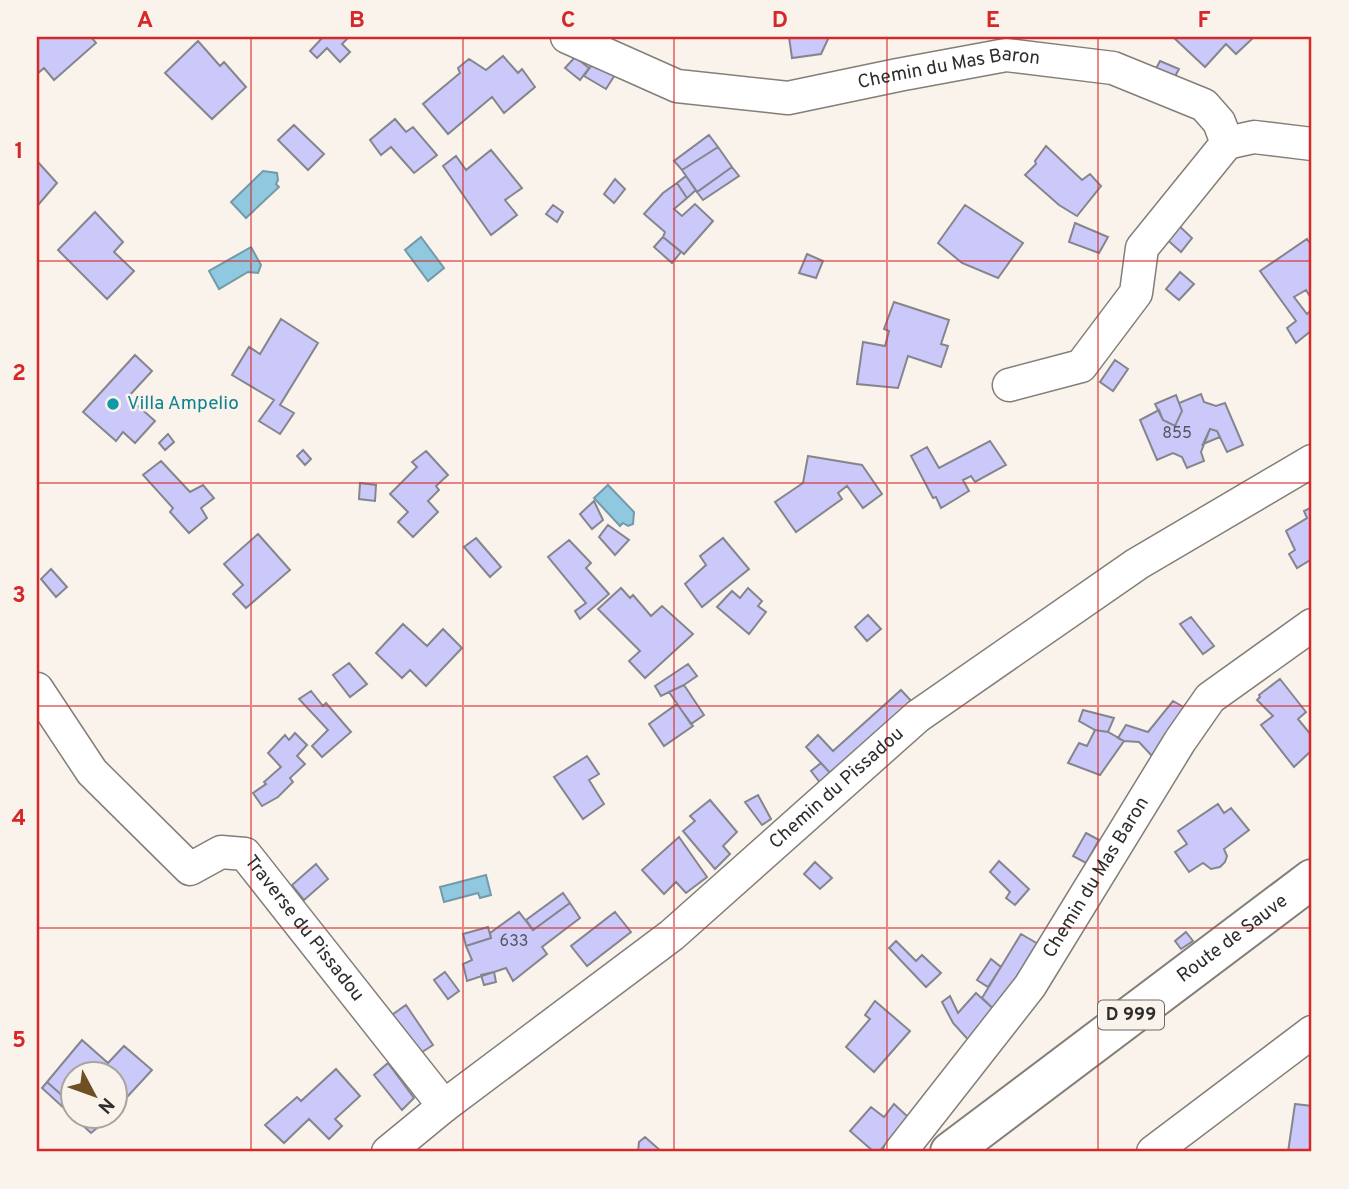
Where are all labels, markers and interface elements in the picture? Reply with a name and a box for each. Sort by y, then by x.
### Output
text: A [137,7,153,36]
text: B [349,7,365,36]
text: C [561,7,575,36]
text: D [772,7,788,36]
text: E [986,7,1000,36]
text: F [1197,7,1211,36]
street label: Chemin du Mas Baron [856,43,1041,95]
text: 1 [14,138,24,167]
text: 2 [12,360,26,389]
place label: Villa Ampelio [127,392,239,416]
marker: Villa Ampelio [105,396,121,412]
house number: 855 [1162,424,1192,444]
text: 3 [12,582,26,611]
street label: Chemin du Pissadou [764,722,909,855]
street label: Chemin du Mas Baron [1038,792,1155,963]
text: 4 [12,805,26,834]
street label: Traverse du Pissadou [239,851,369,1007]
street label: Route de Sauve [1172,889,1293,988]
house number: 633 [500,932,528,952]
road number: D 999 [1098,1000,1164,1030]
text: 5 [12,1027,26,1056]
north arrow [60,1060,130,1130]
text: N [92,1092,119,1118]

